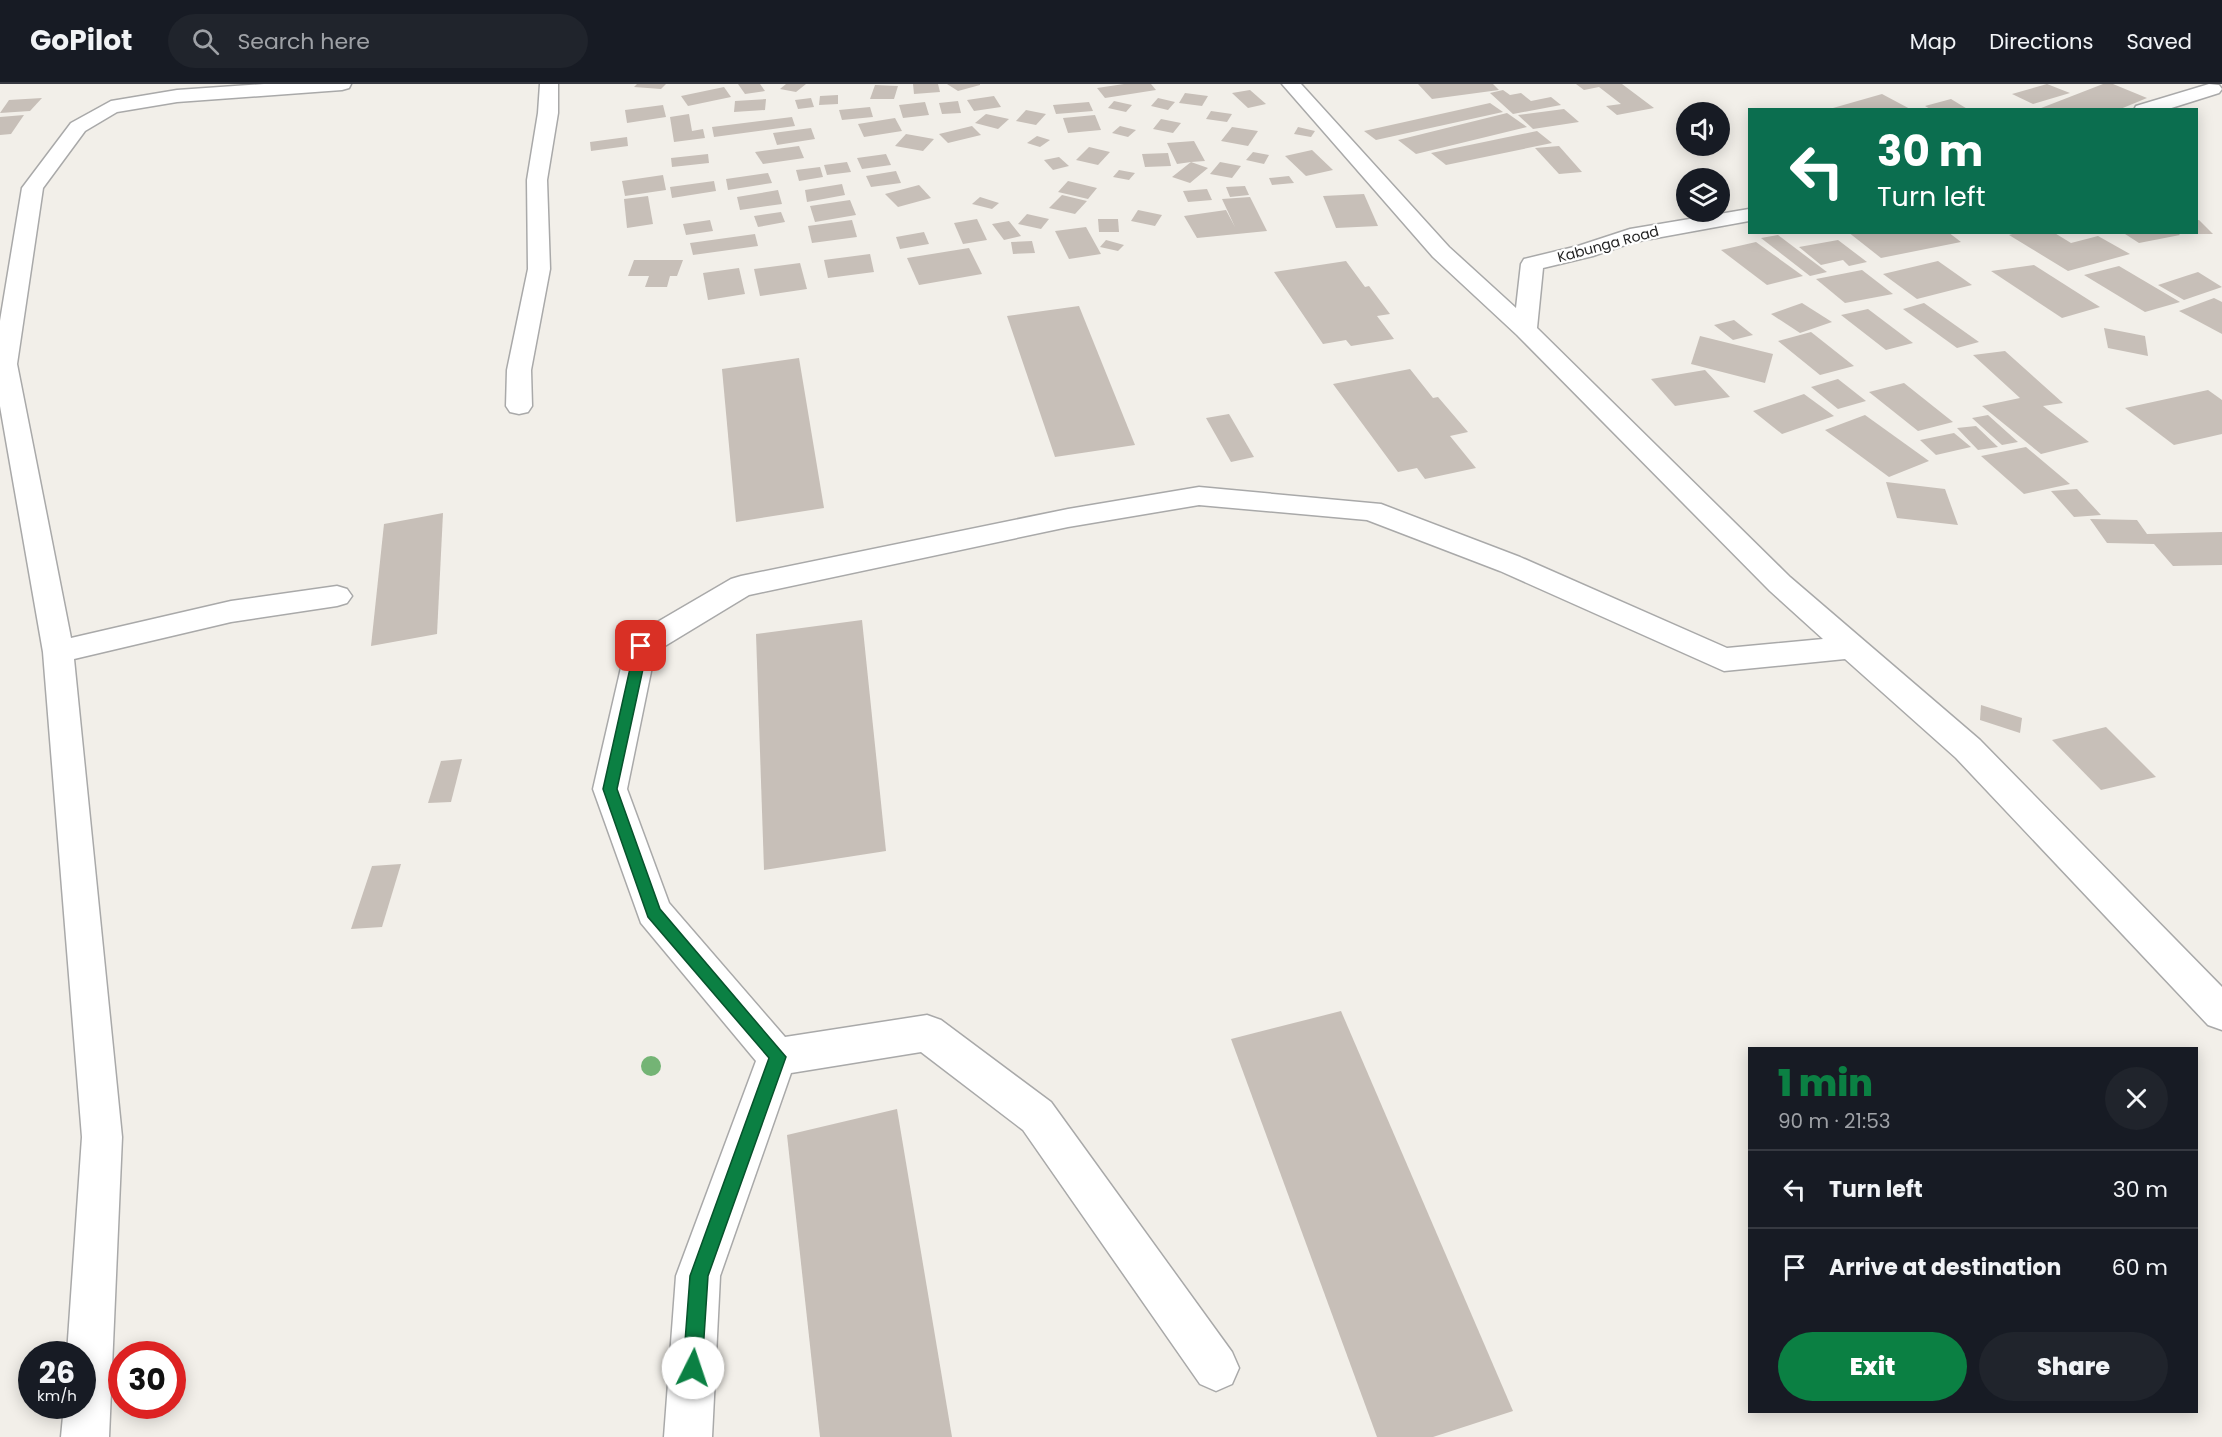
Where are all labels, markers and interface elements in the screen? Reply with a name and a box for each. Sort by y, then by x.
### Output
search box [168,14,588,68]
text: GoPilot [30,21,132,60]
icon: search [189,25,222,58]
text: Search here [237,26,370,57]
text: Map [1910,27,1956,56]
text: Directions [1989,27,2093,56]
text: Saved [2126,27,2192,56]
map controls [1676,102,1730,222]
button: sound [1676,102,1730,156]
text: 30 m [1877,122,1983,181]
icon: left [1778,132,1856,210]
button: layers [1676,168,1730,222]
text: Turn left [1877,178,1986,215]
street label: Kabunga Road [1555,221,1661,267]
pin [615,620,666,671]
icon: arrive [624,629,657,662]
text: 1 min [1778,1058,1873,1109]
button: close [2105,1067,2168,1130]
text: 90 m · 21:53 [1778,1107,1891,1135]
icon: left [1778,1173,1811,1206]
text: Turn left [1829,1174,1923,1205]
text: 30 m [2113,1174,2168,1205]
icon: arrive [1778,1251,1811,1284]
text: Arrive at destination [1829,1252,2061,1283]
text: 60 m [2112,1252,2168,1283]
button: Exit [1778,1332,1967,1401]
button: Share [1979,1332,2168,1401]
position arrow [661,1336,725,1400]
speed limit sign: 30 [108,1341,186,1419]
text: 26 [39,1351,75,1394]
text: km/h [37,1385,77,1406]

